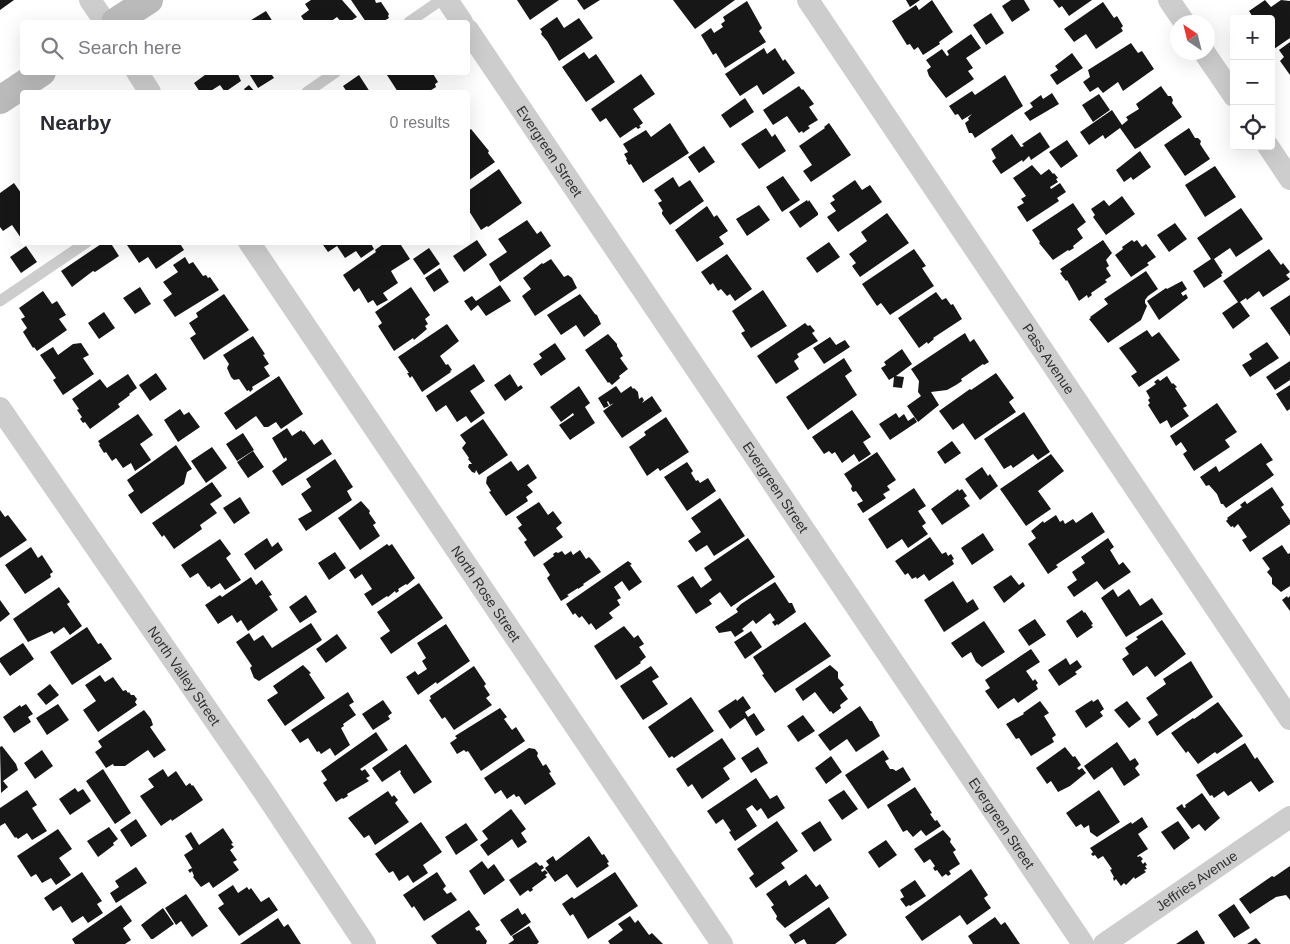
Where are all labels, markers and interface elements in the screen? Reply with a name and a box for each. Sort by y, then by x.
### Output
north arrow [1170,15,1215,60]
map controls [1230,15,1275,150]
button: + [1230,15,1275,60]
search box [20,20,470,75]
icon: search [38,34,66,62]
text: Search here [78,37,182,58]
button: − [1230,60,1275,105]
street label: Evergreen Street [513,103,586,200]
button: locate [1230,105,1275,150]
text: Nearby [40,111,111,134]
text: 0 results [390,114,450,131]
street label: Pass Avenue [1019,321,1078,397]
street label: Evergreen Street [739,439,812,536]
street label: North Rose Street [448,543,524,645]
street label: North Valley Street [144,623,224,728]
street label: Evergreen Street [965,775,1038,872]
street label: Jeffries Avenue [1153,847,1241,914]

